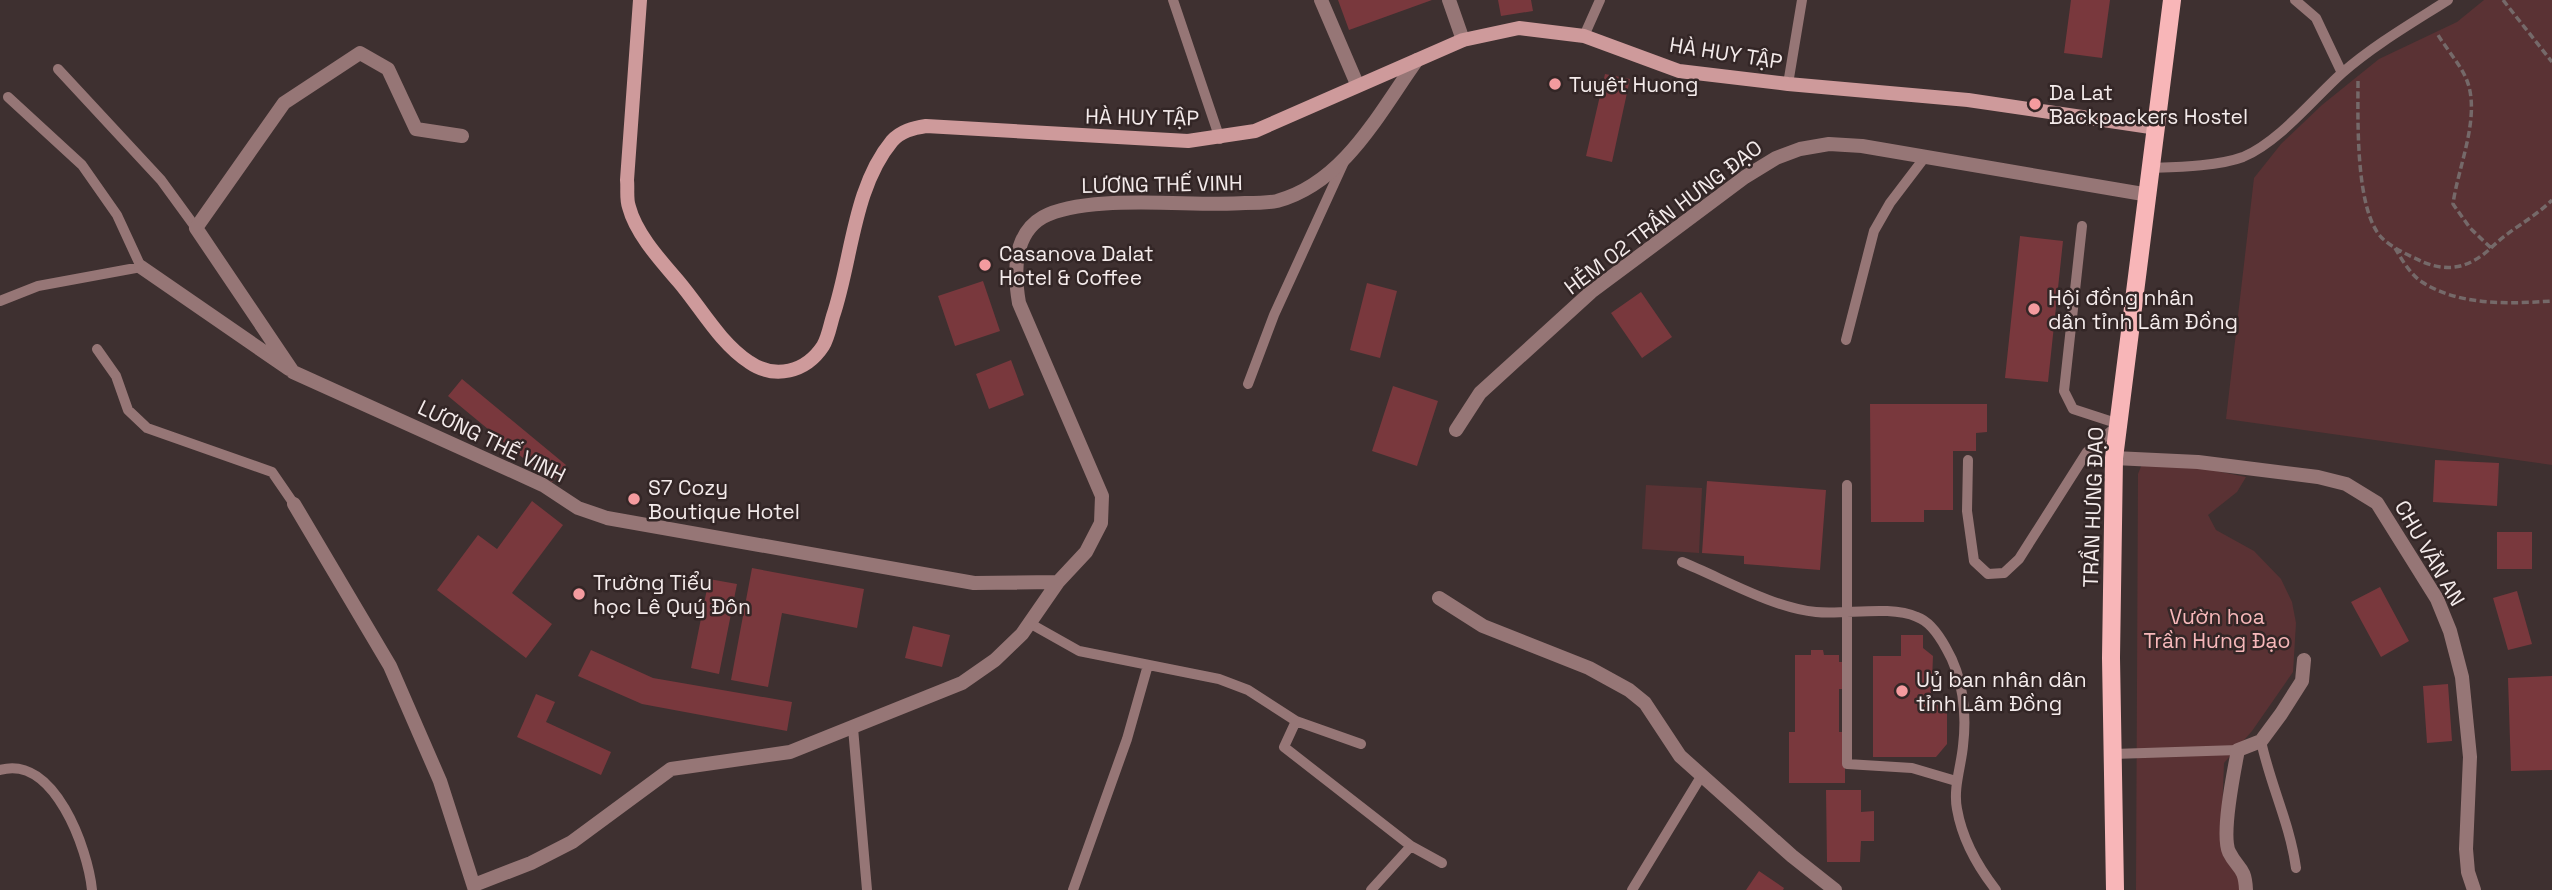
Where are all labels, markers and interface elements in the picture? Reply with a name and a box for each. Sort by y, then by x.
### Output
street label: HÀ HUY TẬP [1668,31,1784,75]
place label: Tuyêt Huong [1569,71,1698,98]
marker: Tuyêt Huong [1547,76,1563,92]
place label: Da Lat Backpackers Hostel [2049,79,2248,130]
marker: Da Lat Backpackers Hostel [2027,96,2043,112]
street label: HÀ HUY TẬP [1085,103,1199,131]
street label: HẺM 02 TRẦN HƯNG ĐẠO [1558,133,1767,300]
street label: LƯƠNG THẾ VINH [1081,168,1243,199]
place label: Casanova Dalat Hotel & Coffee [999,240,1154,291]
marker: Casanova Dalat Hotel & Coffee [977,257,993,273]
place label: Hội đồng nhân dân tỉnh Lâm Đồng [2048,284,2238,335]
marker: Hội đồng nhân dân tỉnh Lâm Đồng [2026,301,2042,317]
street label: LƯƠNG THẾ VINH [414,393,571,488]
street label: TRẦN HƯNG ĐẠO [2076,426,2109,588]
place label: S7 Cozy Boutique Hotel [648,474,800,525]
marker: S7 Cozy Boutique Hotel [626,491,642,507]
street label: CHU VĂN AN [2389,495,2471,611]
place label: Trường Tiểu học Lê Quý Đôn [593,569,751,620]
marker: Trường Tiểu học Lê Quý Đôn [571,586,587,602]
park label: Vườn hoa Trần Hưng Đạo [2144,603,2290,654]
place label: Uỷ ban nhân dân tỉnh Lâm Đồng [1916,666,2087,717]
marker: Uỷ ban nhân dân tỉnh Lâm Đồng [1894,683,1910,699]

